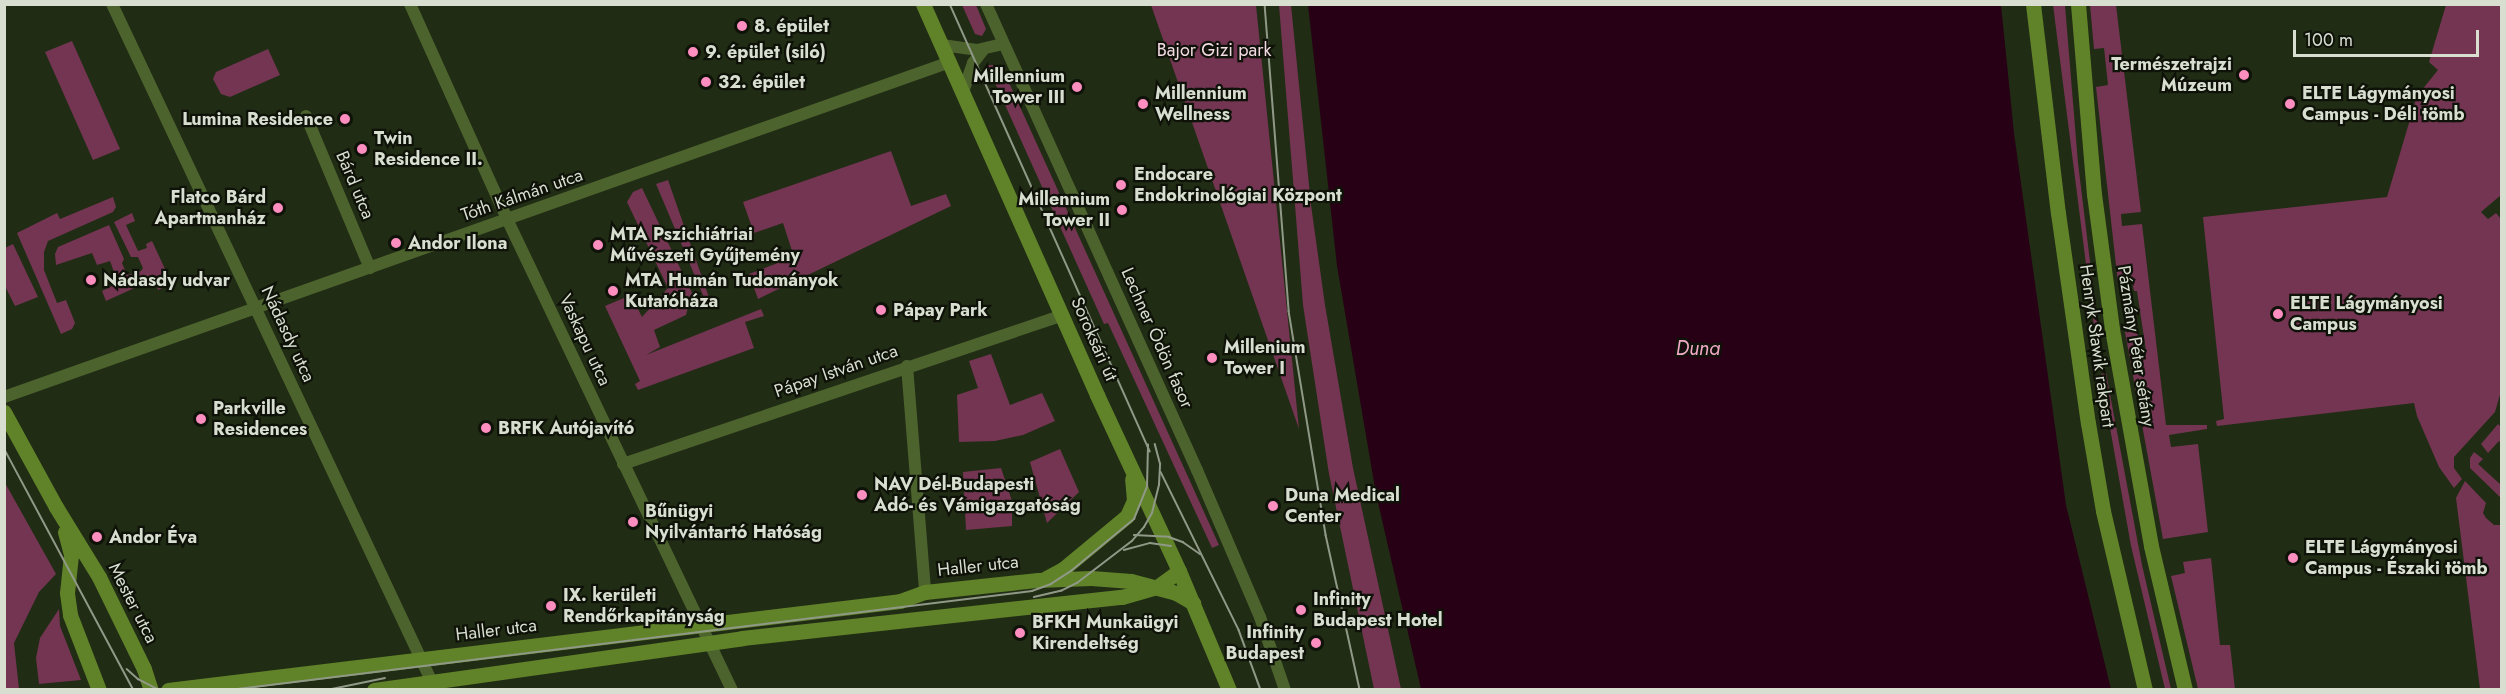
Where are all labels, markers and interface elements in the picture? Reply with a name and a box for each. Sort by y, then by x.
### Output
place label: 8. épület [754,15,829,37]
scale bar [2296,18,2482,56]
marker: 8. épület [735,19,749,33]
text: 100 m [2304,27,2353,53]
park label: Bajor Gizi park [1157,39,1271,61]
place label: 9. épület (siló) [705,41,826,63]
marker: 9. épület (siló) [686,45,700,59]
place label: Természetrajzi Múzeum [2111,54,2232,97]
place label: Millennium Tower III [973,66,1065,109]
marker: Természetrajzi Múzeum [2237,68,2251,82]
place label: 32. épület [718,71,805,93]
marker: 32. épület [699,75,713,89]
marker: Millennium Tower III [1070,80,1084,94]
place label: Millennium Wellness [1155,83,1247,125]
place label: ELTE Lágymányosi Campus - Déli tömb [2302,83,2464,125]
marker: Millennium Wellness [1136,97,1150,111]
marker: ELTE Lágymányosi Campus - Déli tömb [2283,97,2297,111]
place label: Lumina Residence [182,108,333,130]
marker: Lumina Residence [338,112,352,126]
place label: Twin Residence II. [374,128,483,170]
marker: Twin Residence II. [355,142,369,156]
street label: Bárd utca [331,148,379,222]
street label: Tóth Kálmán utca [458,164,586,226]
place label: Endocare Endokrinológiai Központ [1134,164,1342,207]
marker: Endocare Endokrinológiai Központ [1112,176,1130,194]
place label: Flatco Bárd Apartmanház [155,187,266,230]
place label: Millennium Tower II [1018,189,1110,232]
marker: Flatco Bárd Apartmanház [271,201,285,215]
marker: Millennium Tower II [1115,203,1129,217]
place label: MTA Pszichiátriai Művészeti Gyűjtemény [610,224,800,266]
place label: Andor Ilona [408,232,507,254]
marker: Andor Ilona [389,236,403,250]
marker: MTA Pszichiátriai Művészeti Gyűjtemény [591,238,605,252]
street label: Henryk Sławik rakpart [2075,263,2119,429]
street label: Lechner Ödön fasor [1116,264,1198,412]
street label: Pázmány Péter sétány [2113,264,2159,428]
place label: Nádasdy udvar [103,269,230,291]
place label: MTA Humán Tudományok Kutatóháza [625,270,838,312]
marker: Nádasdy udvar [84,273,98,287]
street label: Nádasdy utca [256,283,320,385]
marker: MTA Humán Tudományok Kutatóháza [606,284,620,298]
street label: Vaskapu utca [554,291,616,389]
place label: ELTE Lágymányosi Campus [2290,293,2443,336]
street label: Soroksári út [1066,294,1122,384]
place label: Pápay Park [893,299,988,321]
marker: Pápay Park [874,303,888,317]
marker: ELTE Lágymányosi Campus [2271,307,2285,321]
water label: Duna [1676,336,1720,360]
place label: Millenium Tower I [1224,337,1305,380]
street label: Pápay István utca [771,340,901,402]
marker: Millenium Tower I [1205,351,1219,365]
place label: Parkville Residences [213,398,307,440]
marker: Parkville Residences [194,412,208,426]
place label: BRFK Autójavító [498,417,634,439]
marker: BRFK Autójavító [479,421,493,435]
place label: NAV Dél-Budapesti Adó- és Vámigazgatóság [874,474,1081,516]
place label: Duna Medical Center [1285,485,1400,528]
marker: NAV Dél-Budapesti Adó- és Vámigazgatóság [855,488,869,502]
marker: Duna Medical Center [1266,499,1280,513]
place label: Bűnügyi Nyilvántartó Hatóság [645,501,822,544]
marker: Bűnügyi Nyilvántartó Hatóság [626,515,640,529]
place label: Andor Éva [109,526,197,548]
marker: Andor Éva [90,530,104,544]
place label: ELTE Lágymányosi Campus - Északi tömb [2305,537,2488,580]
street label: Haller utca [936,551,1020,581]
marker: ELTE Lágymányosi Campus - Északi tömb [2286,551,2300,565]
street label: Mester utca [104,559,162,647]
place label: IX. kerületi Rendőrkapitányság [563,585,725,628]
place label: Infinity Budapest Hotel [1313,589,1443,632]
marker: IX. kerületi Rendőrkapitányság [544,599,558,613]
marker: Infinity Budapest Hotel [1294,603,1308,617]
place label: BFKH Munkaügyi Kirendeltség [1032,612,1179,654]
street label: Haller utca [454,614,538,646]
place label: Infinity Budapest [1226,622,1304,664]
marker: BFKH Munkaügyi Kirendeltség [1013,626,1027,640]
marker: Infinity Budapest [1309,636,1323,650]

